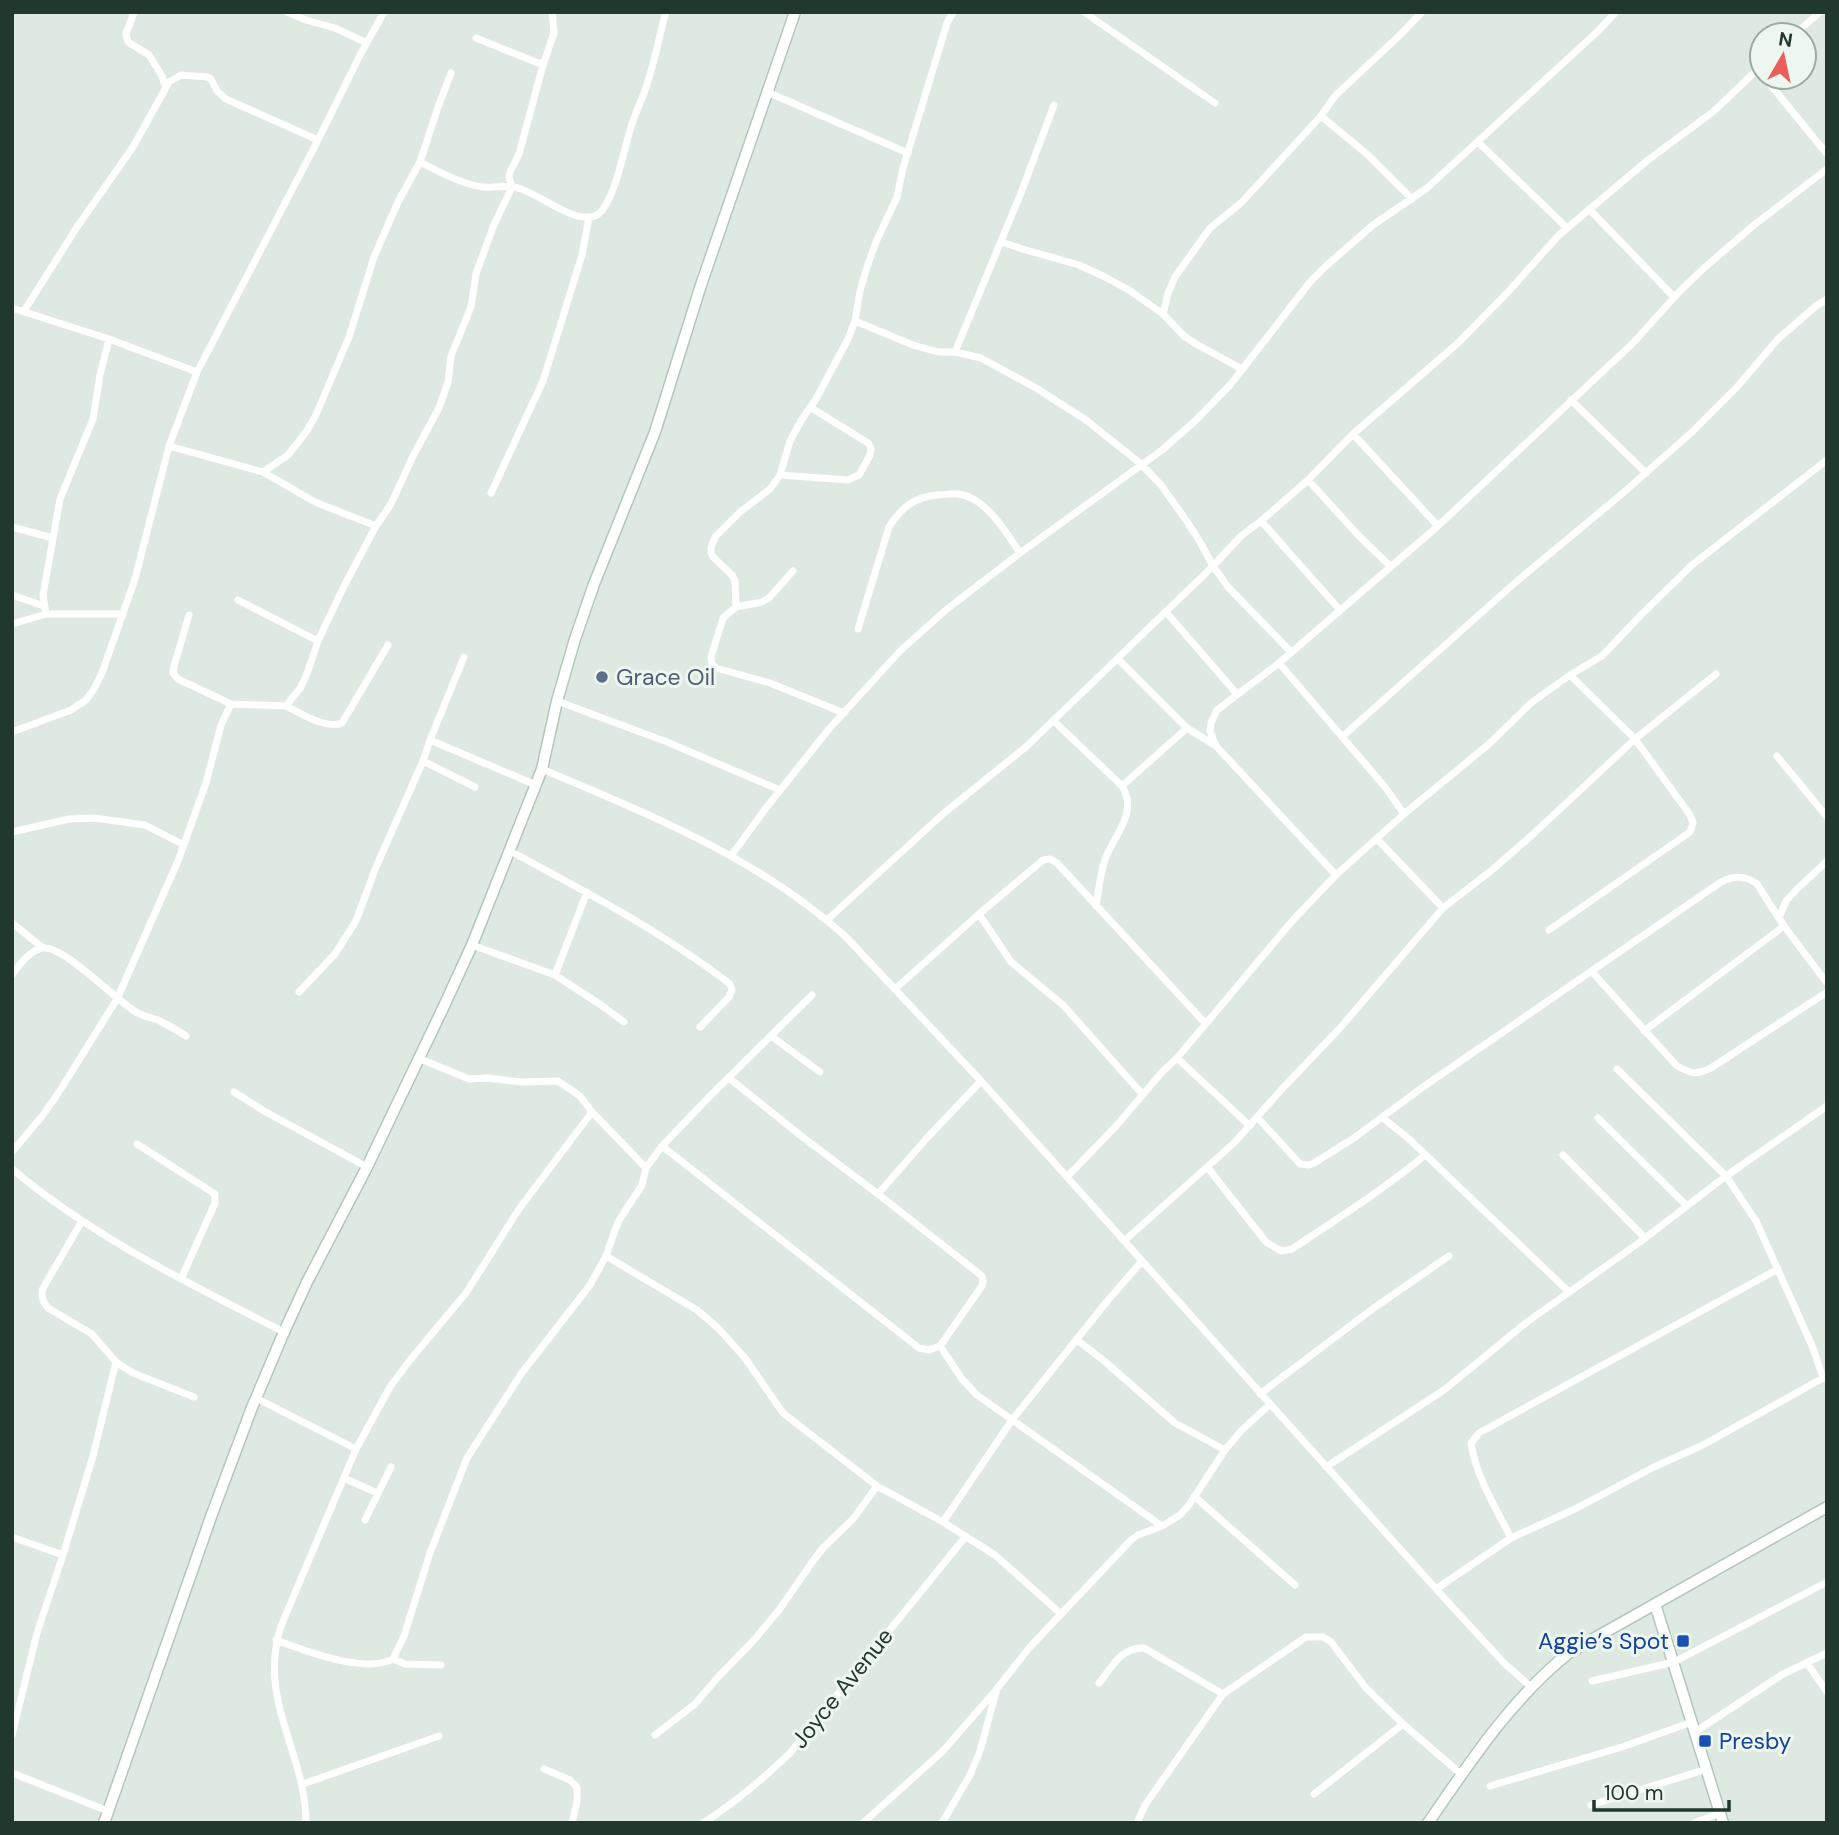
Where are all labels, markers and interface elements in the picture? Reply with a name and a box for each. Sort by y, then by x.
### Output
north arrow [1748,21,1818,91]
text: N [1777,26,1794,53]
place label: Grace Oil [616,662,715,692]
marker: Grace Oil [594,669,610,685]
street label: Joyce Avenue [784,1622,900,1754]
place label: Aggie’s Spot [1538,1626,1669,1656]
marker: Aggie’s Spot [1675,1633,1691,1649]
place label: Presby [1719,1726,1792,1756]
marker: Presby [1697,1733,1713,1749]
scale bar [1594,1769,1729,1813]
text: 100 m [1604,1779,1664,1807]

